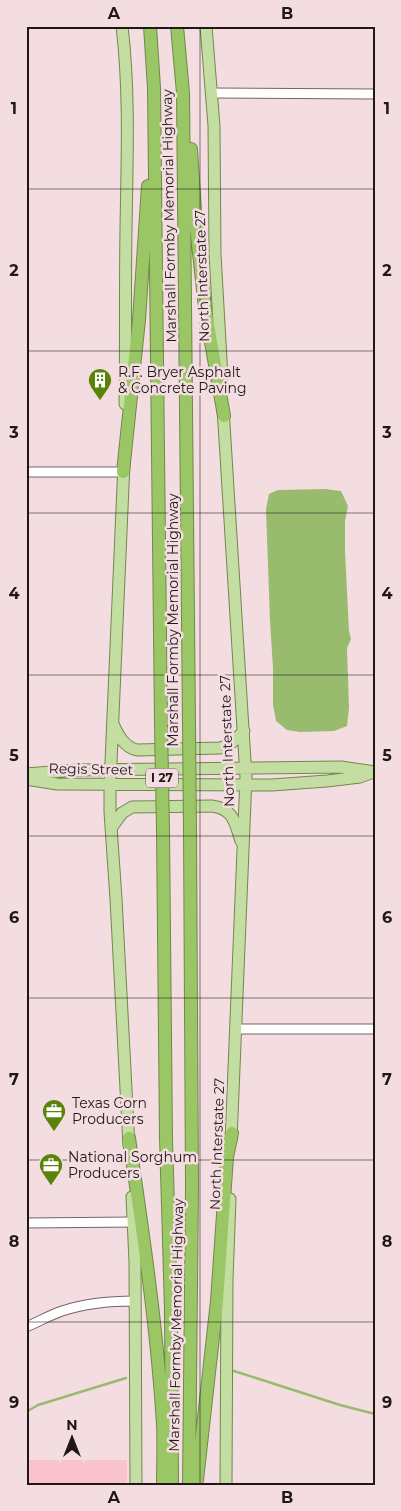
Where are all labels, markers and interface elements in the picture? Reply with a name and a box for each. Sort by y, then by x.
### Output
text: A [107,4,121,23]
text: B [281,4,293,23]
street label: Marshall Formby Memorial Highway [158,89,180,343]
text: 1 [11,99,17,118]
text: 1 [384,99,390,118]
street label: North Interstate 27 [191,210,213,342]
text: 2 [9,261,19,280]
text: 2 [382,261,392,280]
place label: R.F. Bryer Asphalt & Concrete Paving [118,363,247,397]
building icon: R.F. Bryer Asphalt & Concrete Paving [87,367,113,401]
text: 3 [8,423,19,442]
text: 3 [381,423,392,442]
street label: Marshall Formby Memorial Highway [164,493,182,747]
text: 4 [8,584,20,603]
text: 4 [381,584,393,603]
street label: North Interstate 27 [216,675,238,807]
text: 5 [9,746,19,765]
text: 5 [382,746,392,765]
street label: Regis Street [48,759,134,779]
road number: I 27 [146,768,178,788]
text: 6 [9,908,19,927]
text: 6 [382,908,392,927]
text: 7 [9,1070,19,1089]
text: 7 [382,1070,392,1089]
street label: North Interstate 27 [206,1078,228,1210]
place label: Texas Corn Producers [72,1094,147,1128]
office icon: Texas Corn Producers [41,1098,67,1132]
place label: National Sorghum Producers [68,1148,197,1182]
office icon: National Sorghum Producers [38,1152,64,1186]
street label: Marshall Formby Memorial Highway [165,1198,187,1452]
text: 8 [9,1232,19,1251]
text: 8 [382,1232,392,1251]
text: 9 [9,1393,19,1412]
text: 9 [382,1393,392,1412]
north arrow [48,1414,98,1464]
text: N [66,1416,78,1434]
text: A [107,1488,121,1507]
text: B [281,1488,293,1507]

